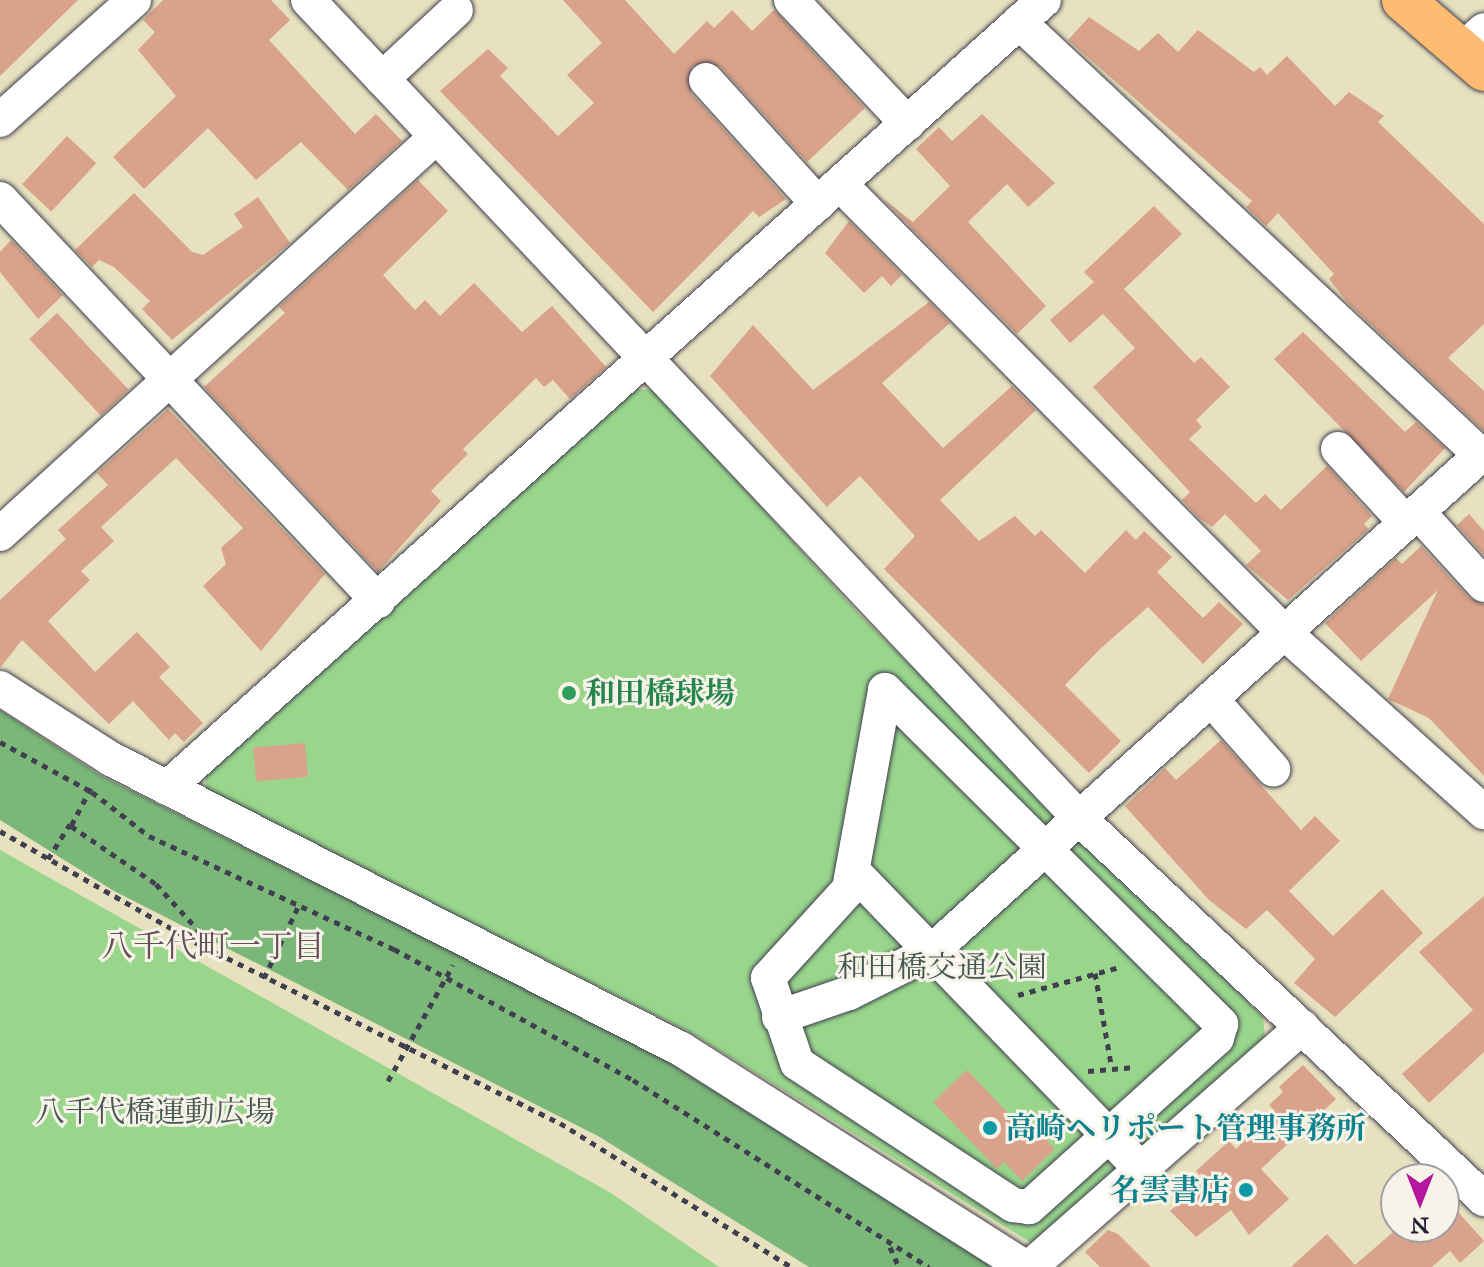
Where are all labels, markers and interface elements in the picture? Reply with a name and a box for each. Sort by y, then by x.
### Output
place label: 和田橋球場 [585,675,735,711]
marker: 和田橋球場 [560,684,578,702]
district label: 八千代町一丁目 [101,928,325,966]
park label: 和田橋交通公園 [837,949,1047,985]
park label: 八千代橋運動広場 [35,1094,275,1130]
place label: 高崎ヘリポート管理事務所 [1006,1110,1366,1146]
marker: 高崎ヘリポート管理事務所 [981,1119,999,1137]
north arrow [1380,1163,1460,1243]
place label: 名雲書店 [1110,1172,1230,1208]
marker: 名雲書店 [1237,1181,1255,1199]
text: N [1411,1212,1429,1239]

